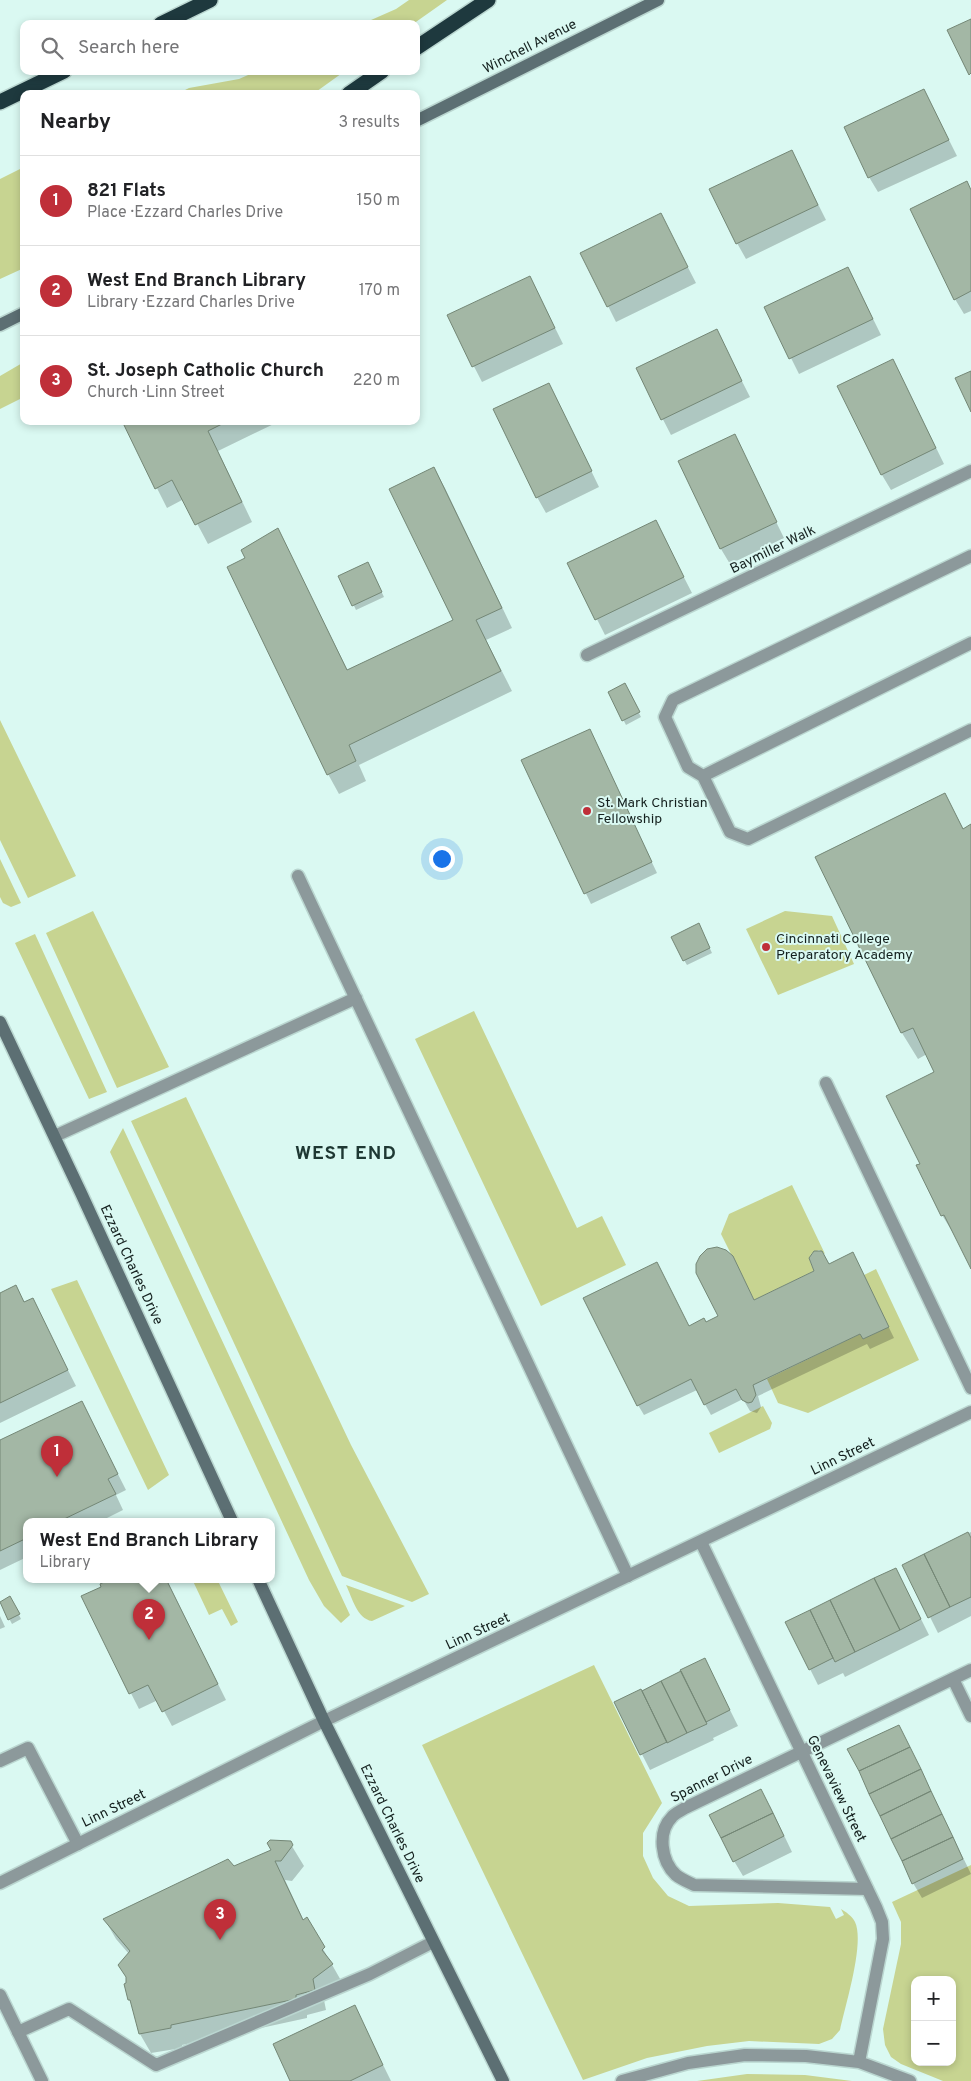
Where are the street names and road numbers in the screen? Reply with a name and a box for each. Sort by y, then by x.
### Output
street label: Winchell Avenue [480,16,580,78]
street label: Baymiller Walk [728,522,818,578]
street label: Ezzard Charles Drive [96,1202,166,1328]
street label: Linn Street [808,1434,878,1480]
street label: Linn Street [443,1610,513,1654]
street label: Genevaview Street [803,1733,869,1845]
street label: Spanner Drive [668,1751,756,1807]
street label: Ezzard Charles Drive [356,1762,428,1886]
street label: Linn Street [79,1786,149,1832]

